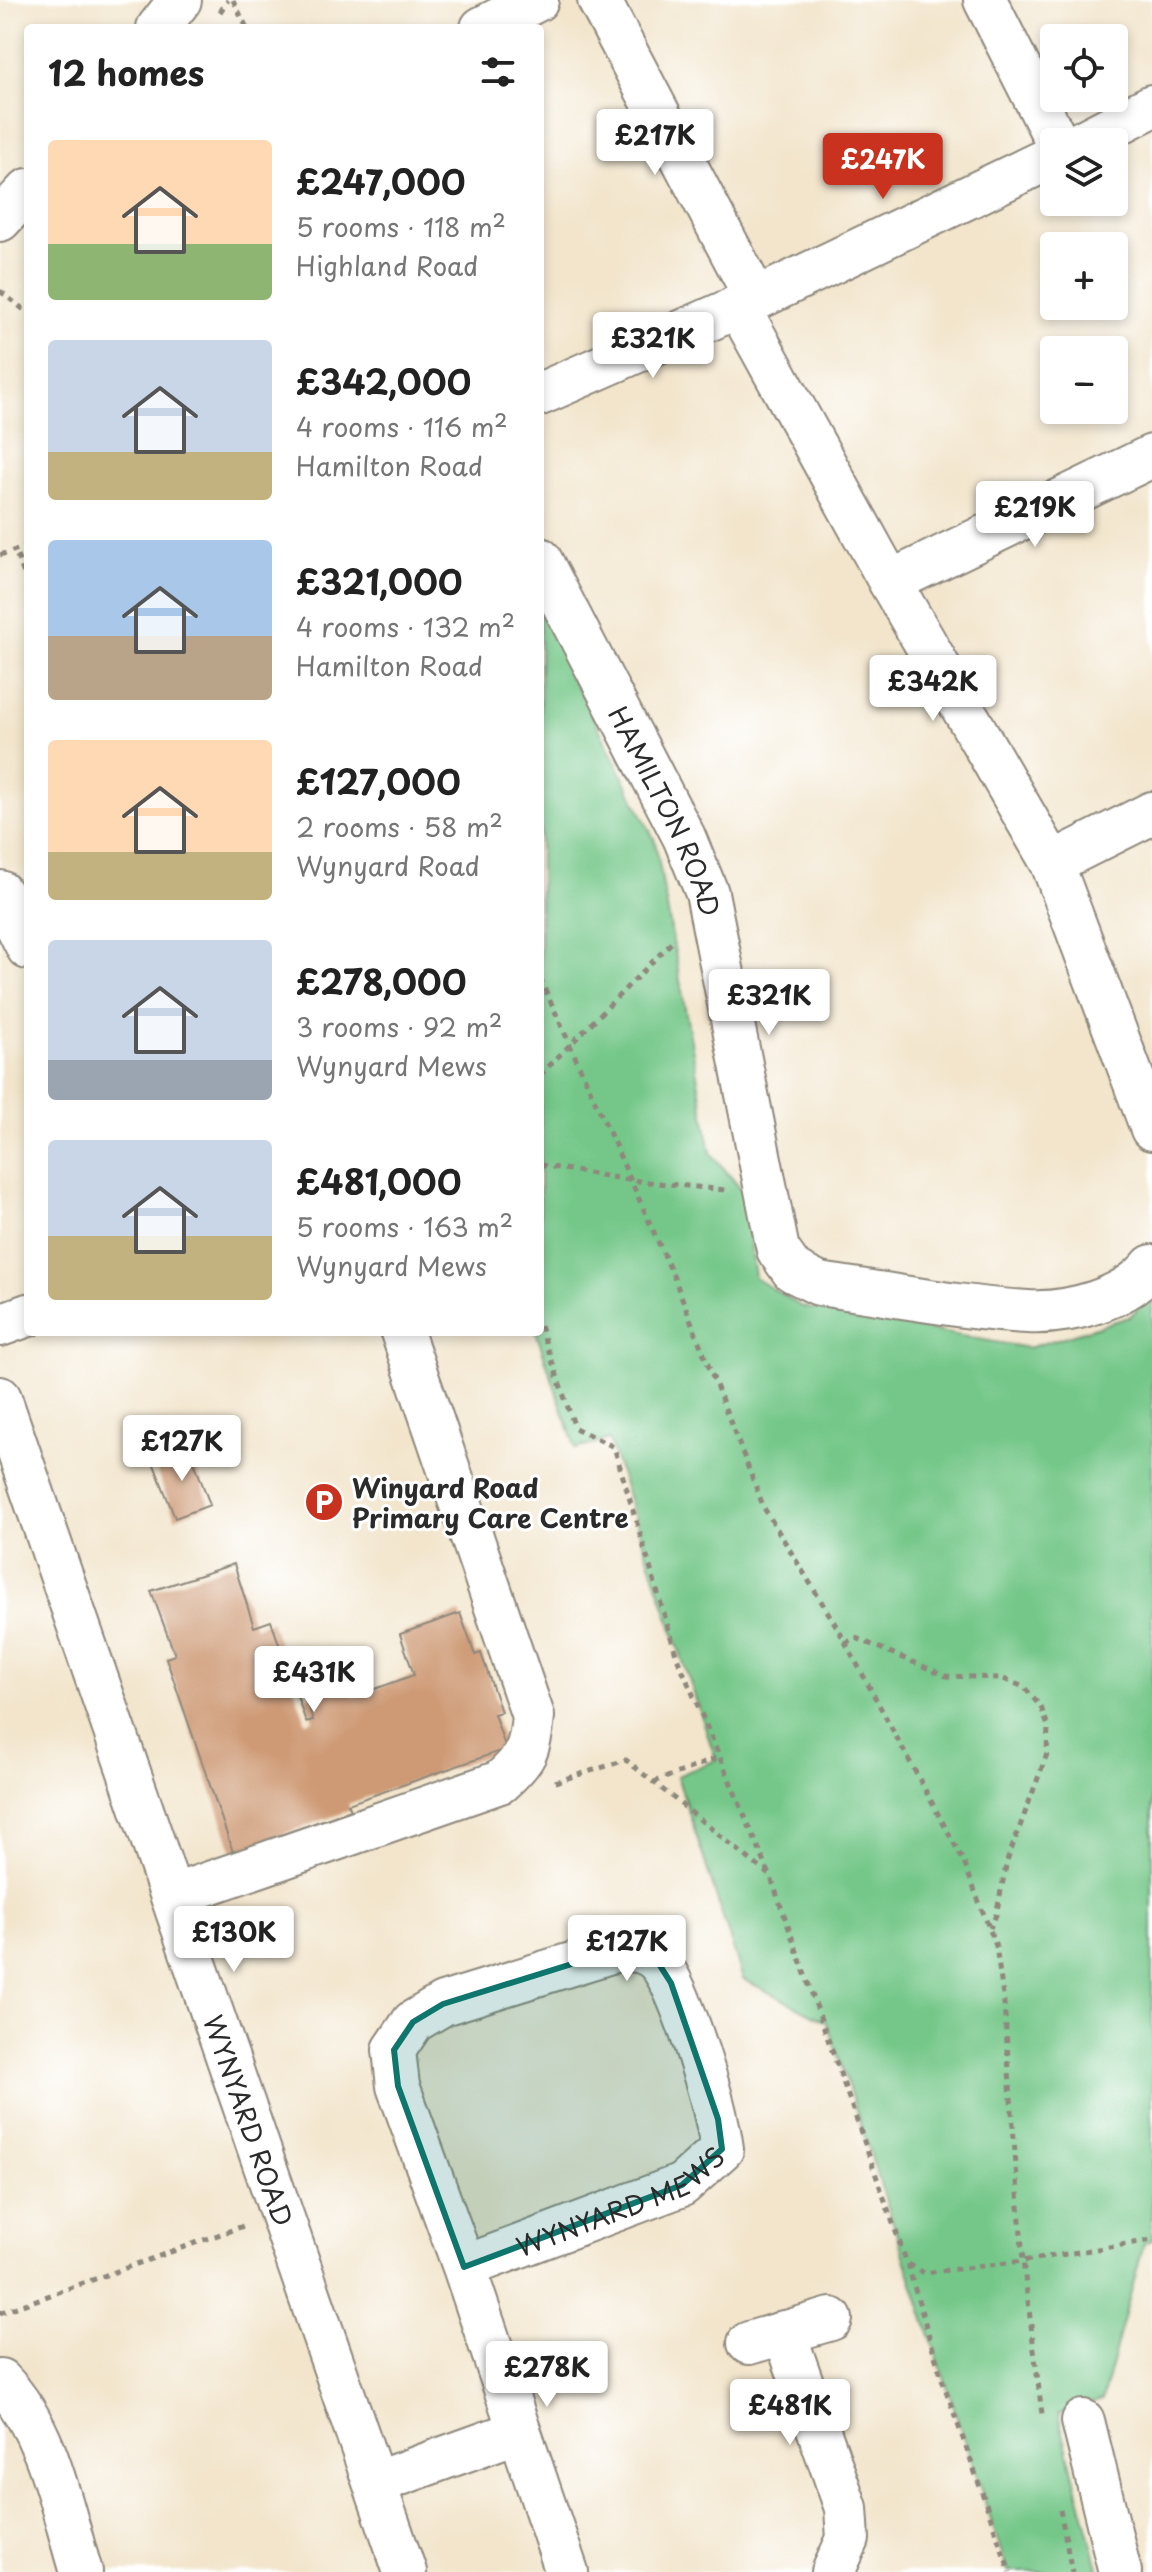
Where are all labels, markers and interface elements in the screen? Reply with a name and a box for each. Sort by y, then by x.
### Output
map controls [1040,24,1128,424]
button: locate [1040,24,1128,112]
text: 12 homes [48,46,204,98]
icon: filters [476,50,520,94]
pin: £217K [599,109,711,177]
text: £217K [615,115,695,154]
button: layers [1040,128,1128,216]
pin: £247K [827,133,939,201]
text: £247K [841,139,925,178]
text: £247,000 [296,155,466,207]
icon: home [112,172,208,268]
text: 5 rooms · 118 m² [296,207,506,246]
button: + [1040,232,1128,320]
text: Highland Road [296,246,478,285]
pin: £321K [597,312,709,380]
text: £321K [611,318,695,357]
button: − [1040,336,1128,424]
text: £342,000 [296,355,471,407]
icon: home [112,372,208,468]
text: 4 rooms · 116 m² [296,407,508,446]
text: Hamilton Road [296,446,483,485]
pin: £219K [979,481,1091,549]
text: £219K [994,487,1076,526]
text: £321,000 [296,555,463,607]
icon: home [112,572,208,668]
text: 4 rooms · 132 m² [296,607,515,646]
text: Hamilton Road [296,646,483,685]
pin: £342K [877,655,989,723]
text: £342K [888,661,979,700]
street label: HAMILTON ROAD [600,699,731,919]
text: £127,000 [296,755,461,807]
icon: home [112,772,208,868]
text: 2 rooms · 58 m² [296,807,503,846]
text: Wynyard Road [296,846,480,885]
text: £278,000 [296,955,466,1007]
pin: £321K [713,969,825,1037]
icon: home [112,972,208,1068]
text: £321K [727,975,811,1014]
text: 3 rooms · 92 m² [296,1007,502,1046]
text: Wynyard Mews [296,1046,487,1085]
text: £481,000 [296,1155,461,1207]
icon: home [112,1172,208,1268]
text: 5 rooms · 163 m² [296,1207,513,1246]
text: Wynyard Mews [296,1246,487,1285]
pin: £127K [126,1415,238,1483]
text: £127K [141,1421,223,1460]
place label: Winyard Road Primary Care Centre [352,1468,629,1537]
parking icon: Winyard Road Primary Care Centre [303,1481,345,1523]
pin: £431K [258,1646,370,1714]
text: £431K [273,1652,355,1691]
pin: £130K [178,1906,290,1974]
text: £130K [192,1912,276,1951]
pin: £127K [571,1915,683,1983]
text: £127K [586,1921,668,1960]
street label: WYNYARD ROAD [195,2009,304,2231]
street label: WYNYARD MEWS [510,2137,732,2265]
pin: £278K [491,2341,603,2409]
text: £278K [504,2347,590,2386]
pin: £481K [734,2379,846,2447]
text: £481K [748,2385,832,2424]

